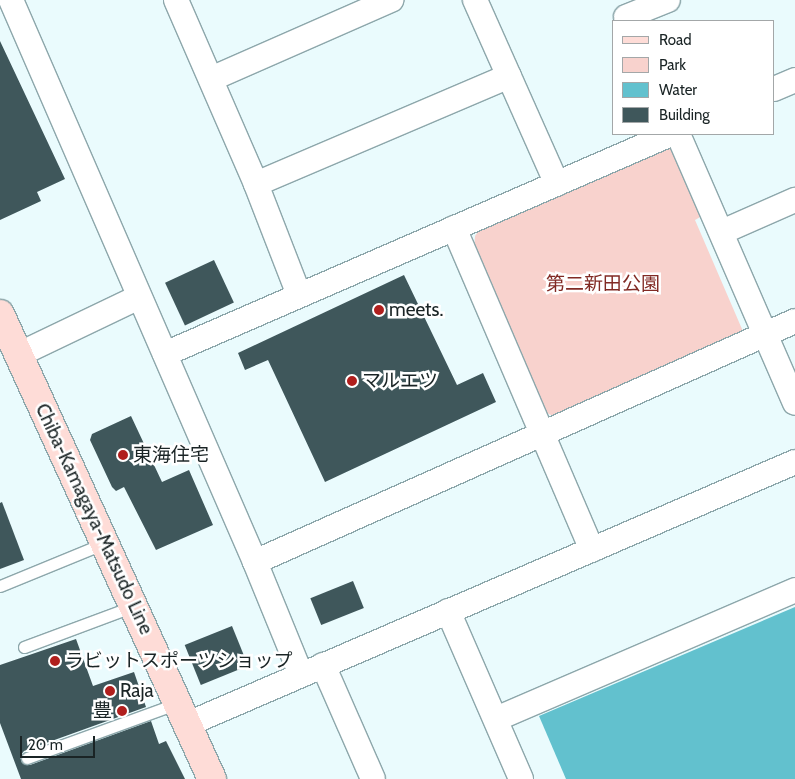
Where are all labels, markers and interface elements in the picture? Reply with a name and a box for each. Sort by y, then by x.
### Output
legend [612,20,775,135]
text: Road [659,31,692,49]
text: Park [659,56,686,74]
text: Water [659,81,697,99]
text: Building [659,106,710,124]
park label: 第二新田公園 [546,273,660,295]
place label: meets. [389,299,443,321]
marker: meets. [373,304,385,316]
place label: マルエツ [362,370,438,392]
marker: マルエツ [346,375,358,387]
street label: Chiba-Kamagaya-Matsudo Line [30,400,158,638]
place label: 東海住宅 [133,444,209,466]
marker: 東海住宅 [117,449,129,461]
place label: ラビットスポーツショップ [65,650,293,672]
marker: ラビットスポーツショップ [49,655,61,667]
place label: Raja [120,680,154,702]
marker: Raja [104,685,116,697]
place label: 豊 [93,700,112,722]
marker: 豊 [116,705,128,717]
scale bar [22,726,98,758]
text: 20 m [28,736,63,754]

